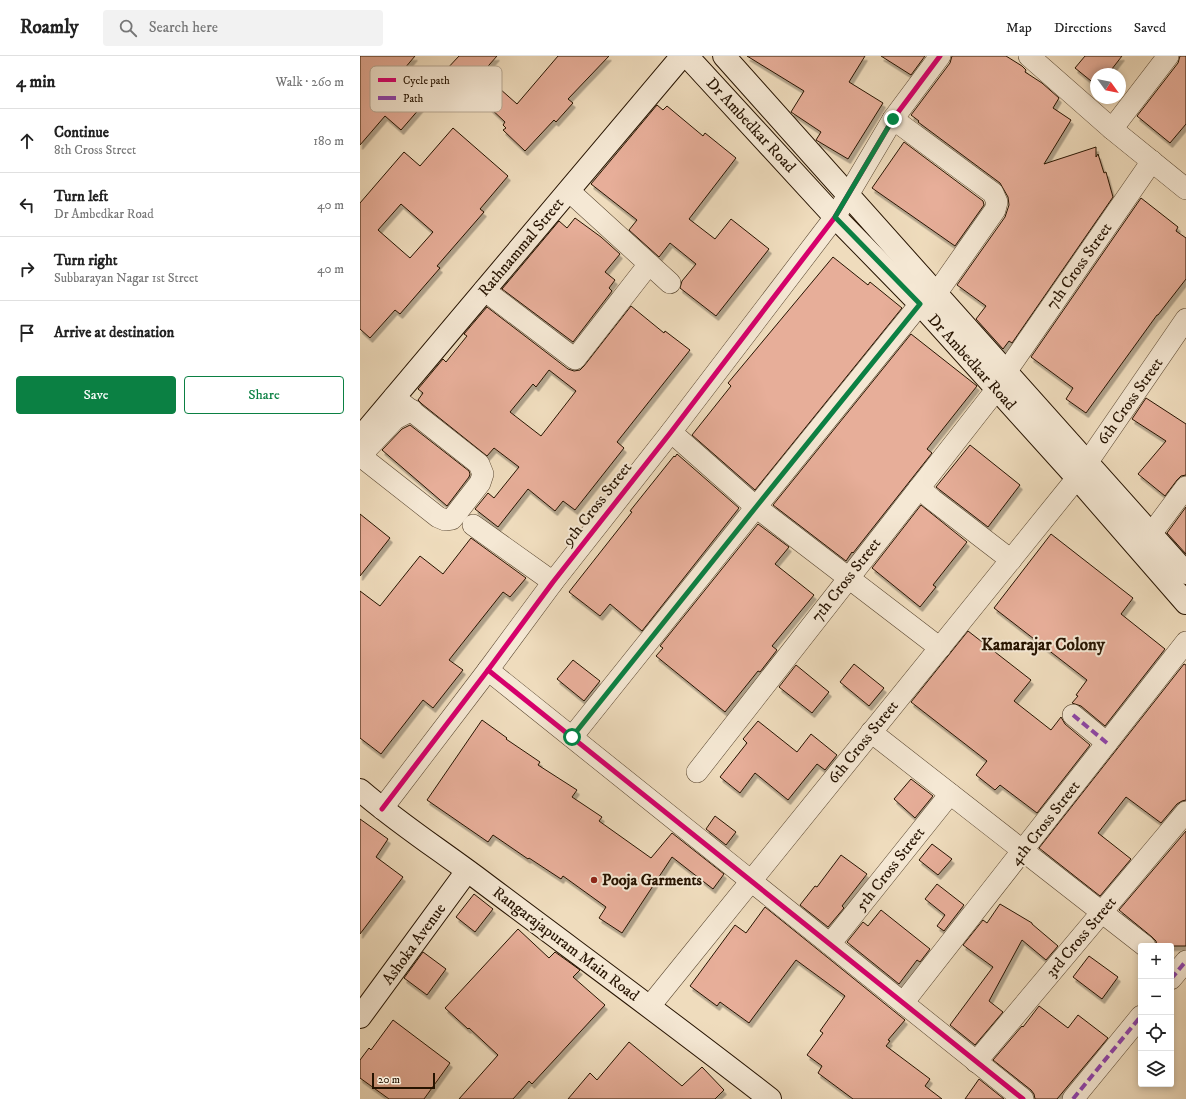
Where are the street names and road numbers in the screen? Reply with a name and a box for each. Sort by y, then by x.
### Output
street label: Dr Ambedkar Road [702,73,800,177]
street label: Rathnammal Street [474,193,568,301]
street label: 7th Cross Street [1042,219,1116,313]
street label: Dr Ambedkar Road [923,310,1021,414]
street label: 6th Cross Street [1093,354,1167,448]
street label: 9th Cross Street [557,458,636,551]
street label: 7th Cross Street [807,534,885,626]
street label: 6th Cross Street [823,696,903,788]
street label: 4th Cross Street [1006,776,1084,870]
street label: 5th Cross Street [851,823,929,915]
street label: Rangarajapuram Main Road [489,882,643,1006]
street label: 3rd Cross Street [1041,892,1121,982]
street label: Ashoka Avenue [378,899,450,989]

